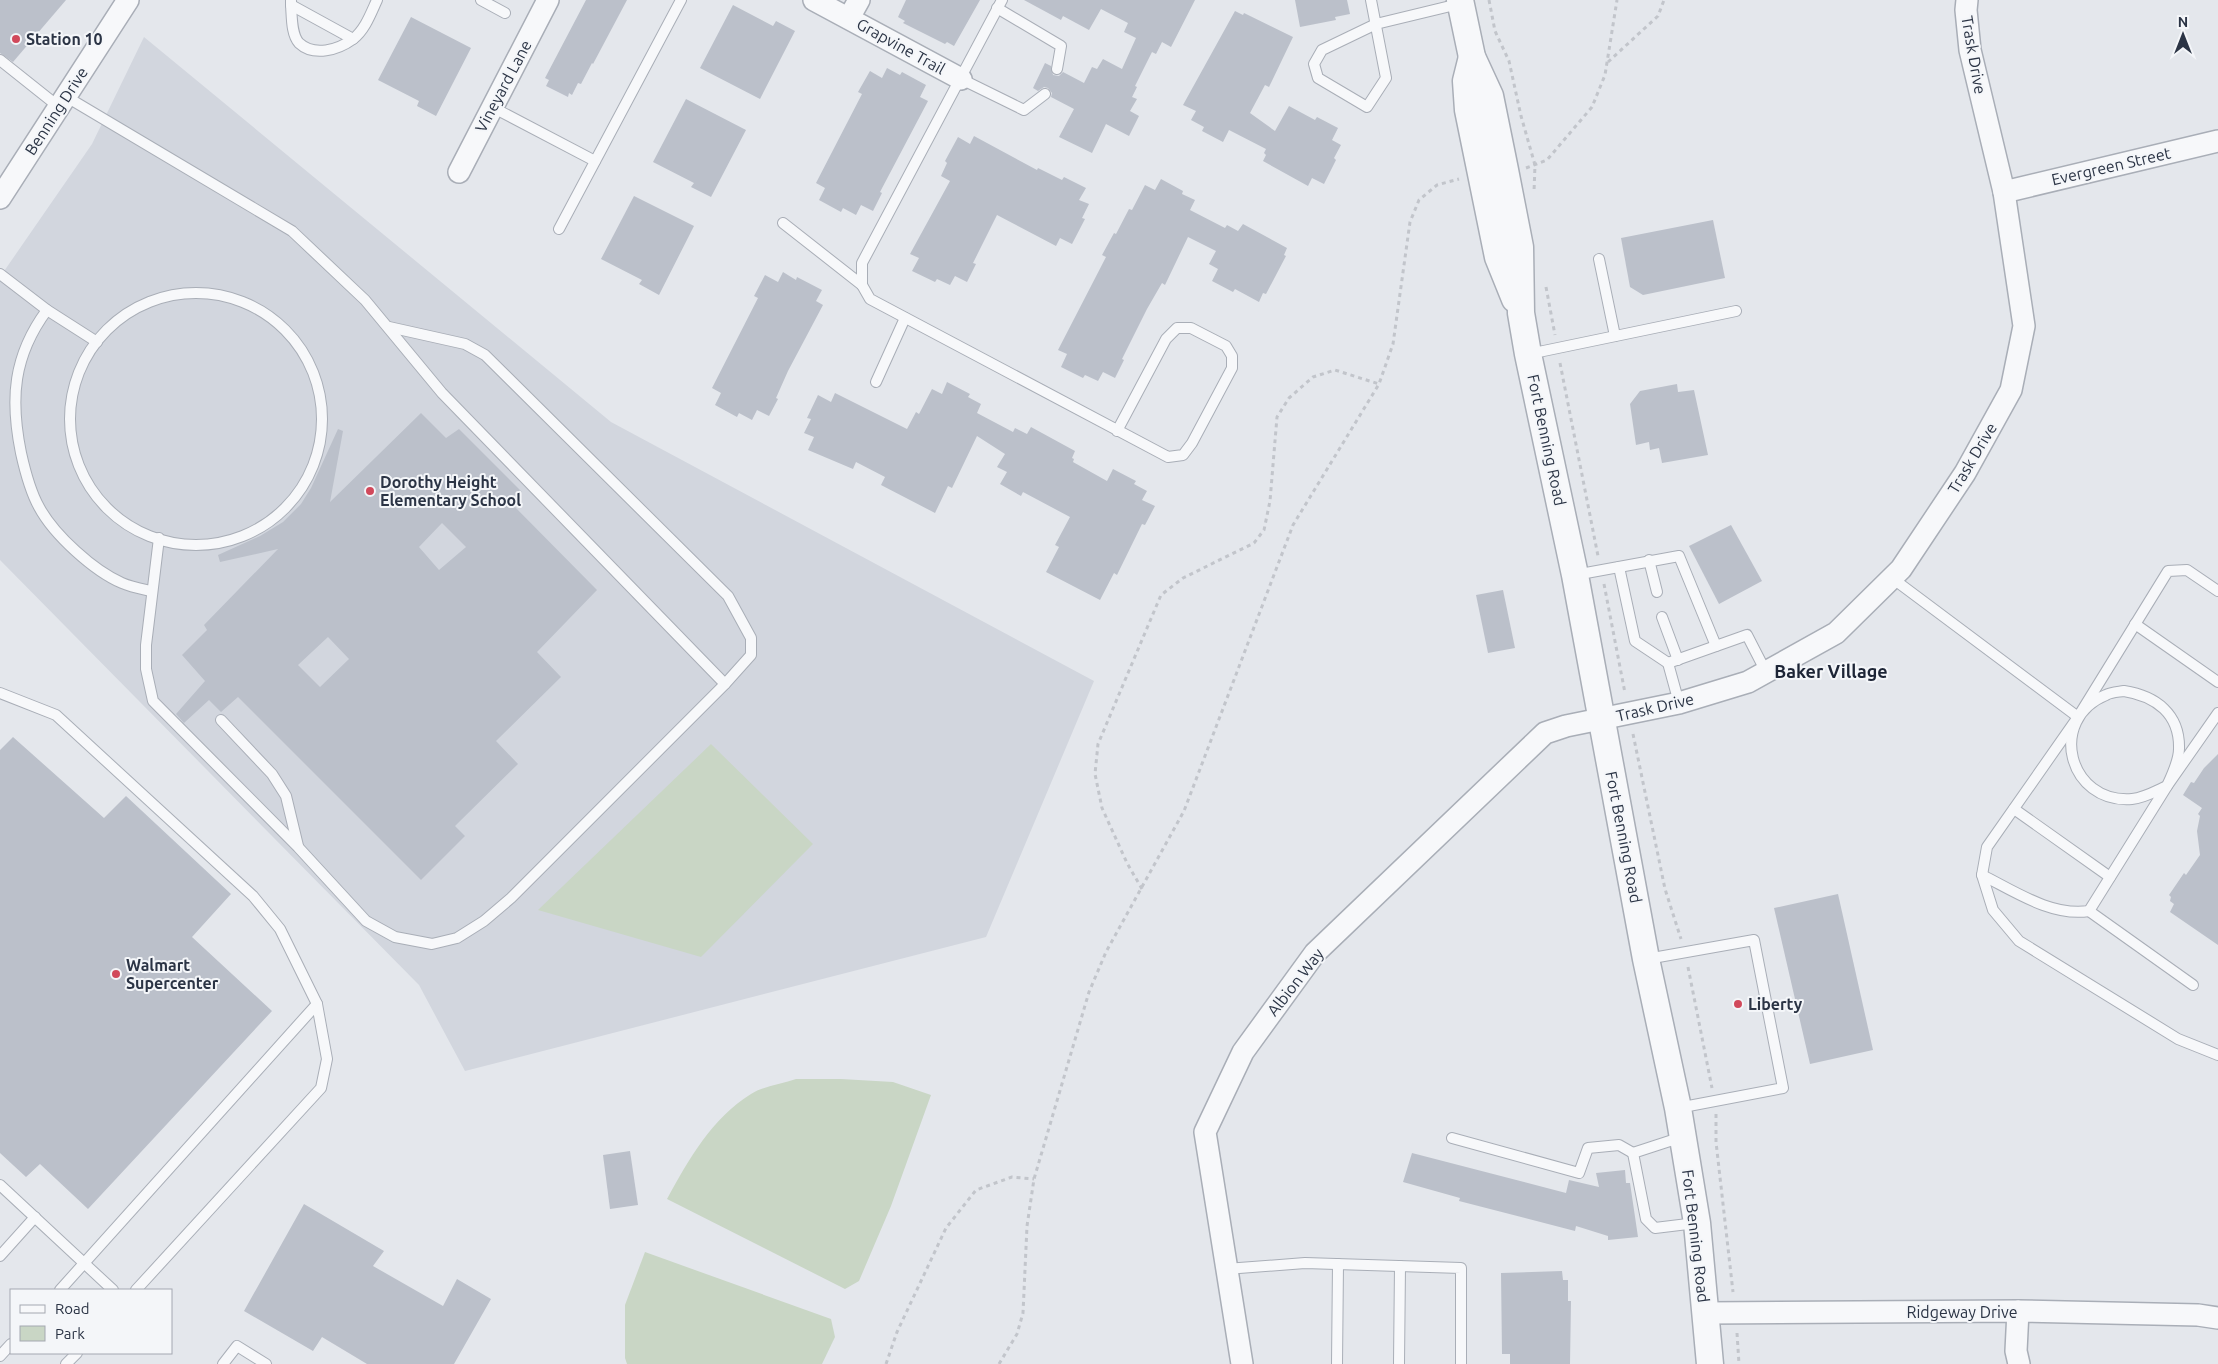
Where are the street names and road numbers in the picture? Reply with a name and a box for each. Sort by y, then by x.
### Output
street label: Grapvine Trail [854,14,948,78]
street label: Trask Drive [1958,14,1990,96]
street label: Vineyard Lane [471,37,535,135]
street label: Benning Drive [21,64,91,158]
street label: Evergreen Street [2050,143,2173,188]
street label: Fort Benning Road [1524,373,1570,507]
street label: Trask Drive [1944,419,2000,497]
street label: Trask Drive [1614,689,1696,725]
street label: Fort Benning Road [1602,770,1646,904]
street label: Albion Way [1263,945,1327,1019]
street label: Fort Benning Road [1679,1168,1713,1304]
street label: Ridgeway Drive [1906,1303,2018,1321]

